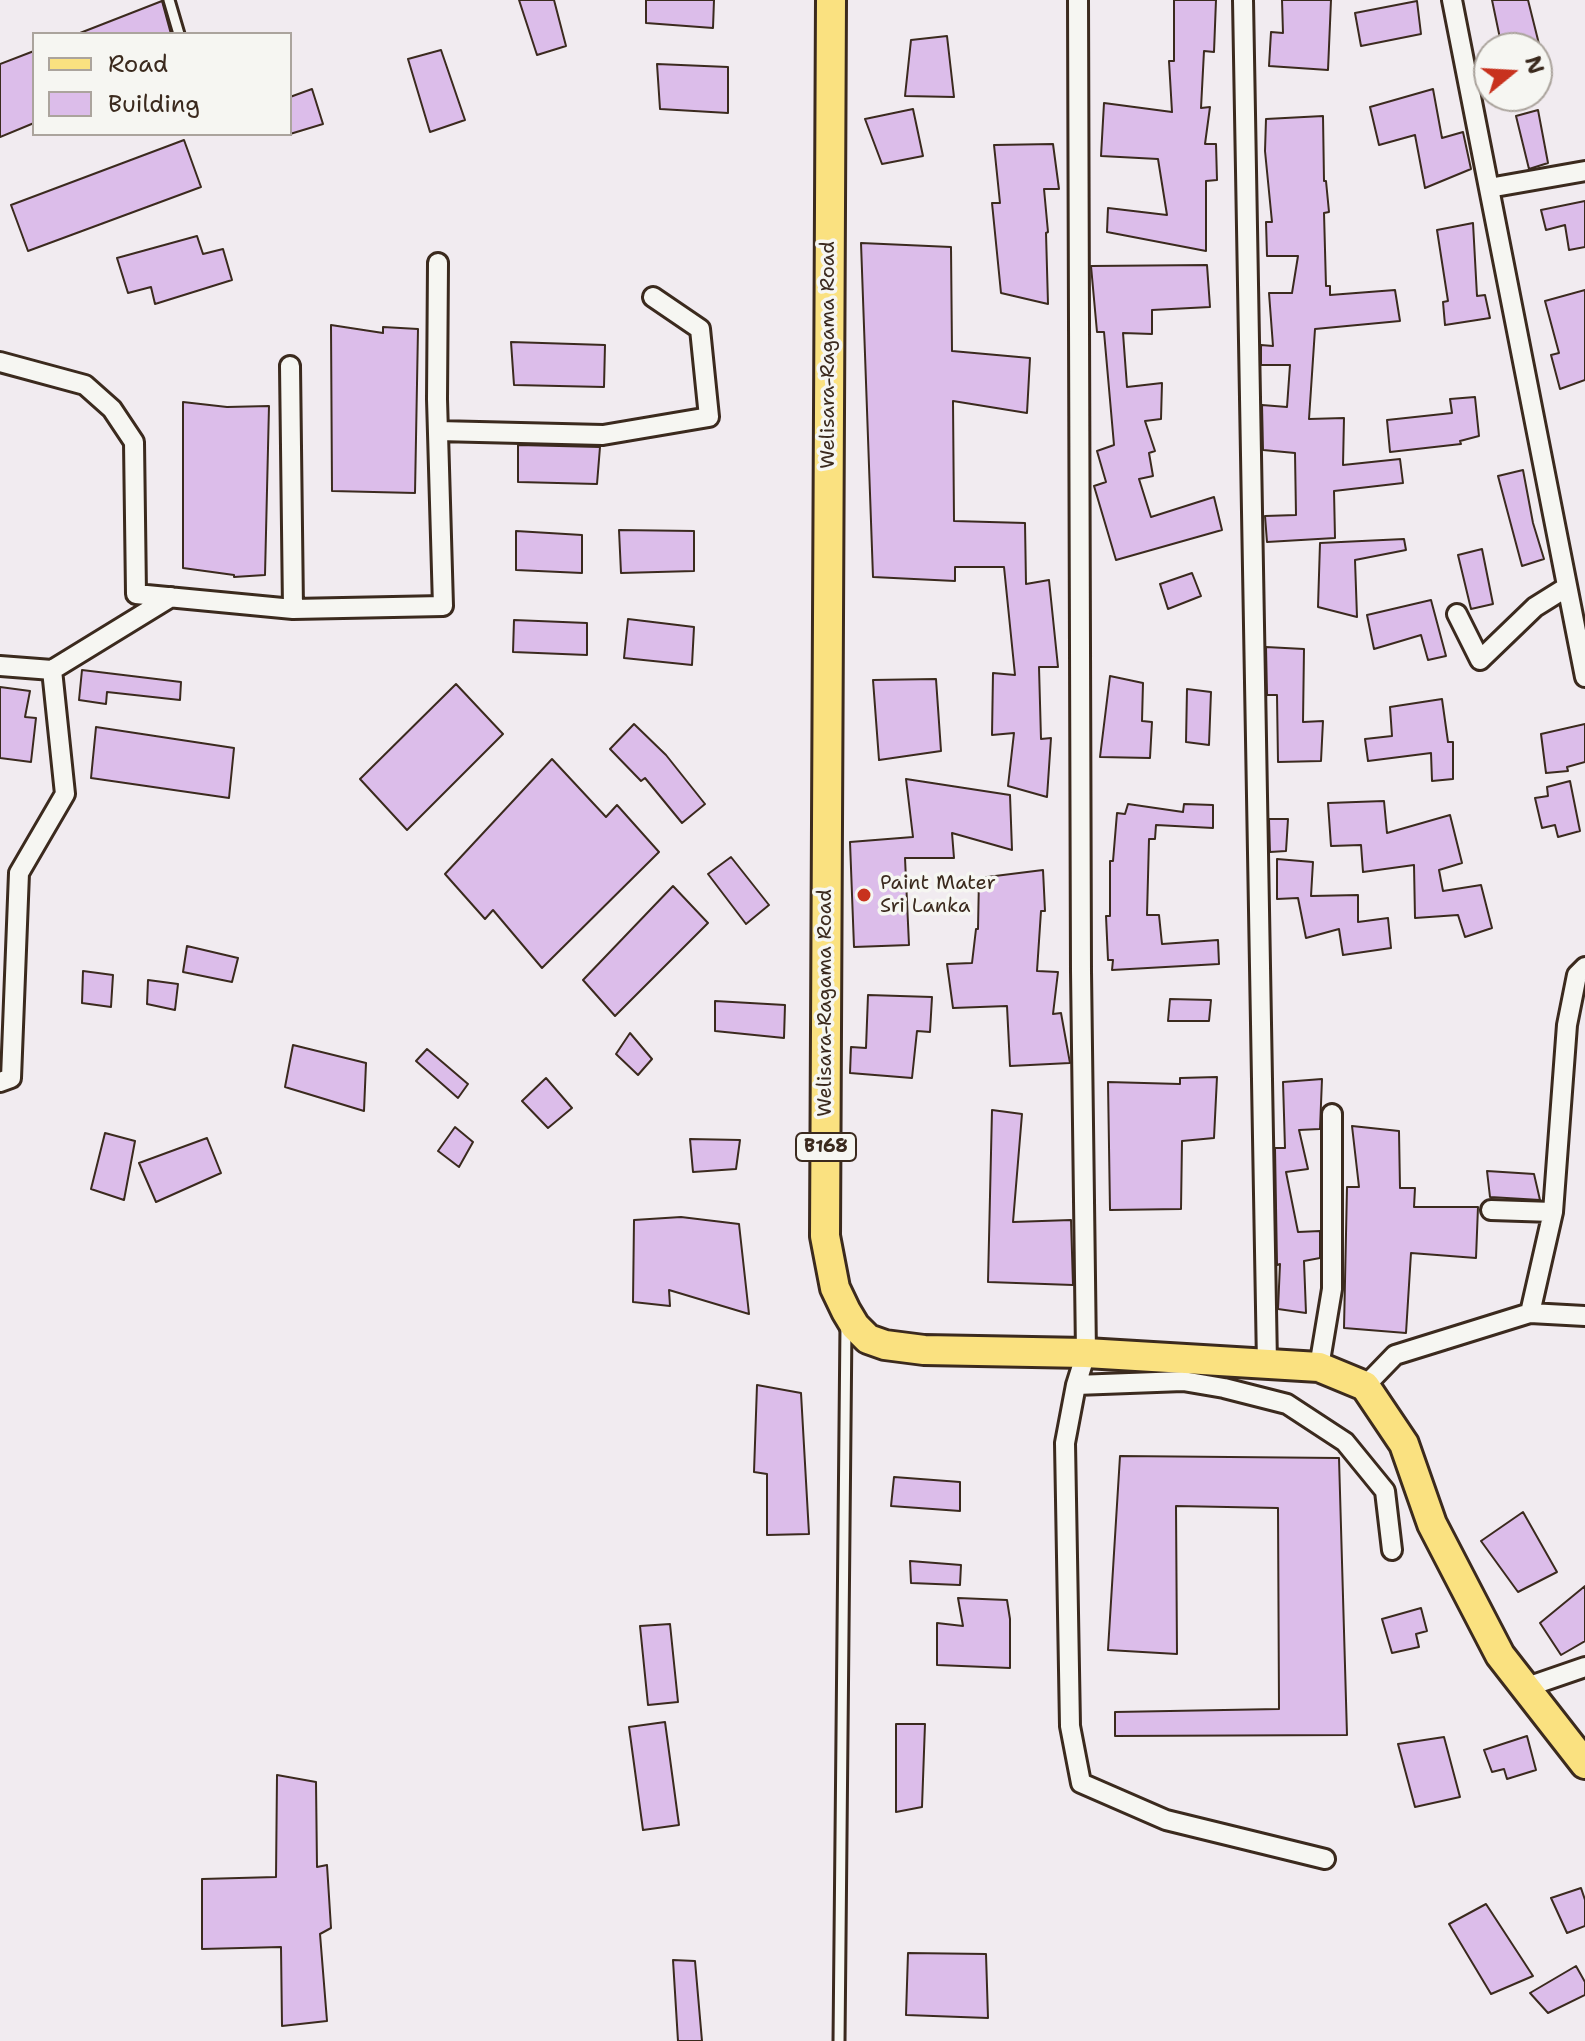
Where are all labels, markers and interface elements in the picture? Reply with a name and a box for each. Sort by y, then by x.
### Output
legend [32,32,292,136]
north arrow [1473,32,1553,112]
text: Road [108,48,168,80]
text: N [1518,52,1551,78]
text: Building [108,88,200,120]
street label: Welisara-Ragama Road [817,241,841,469]
place label: Paint Mater Sri Lanka [880,872,996,919]
marker: Paint Mater Sri Lanka [855,886,873,904]
street label: Welisara-Ragama Road [814,889,838,1117]
road number: B168 [796,1133,856,1161]

